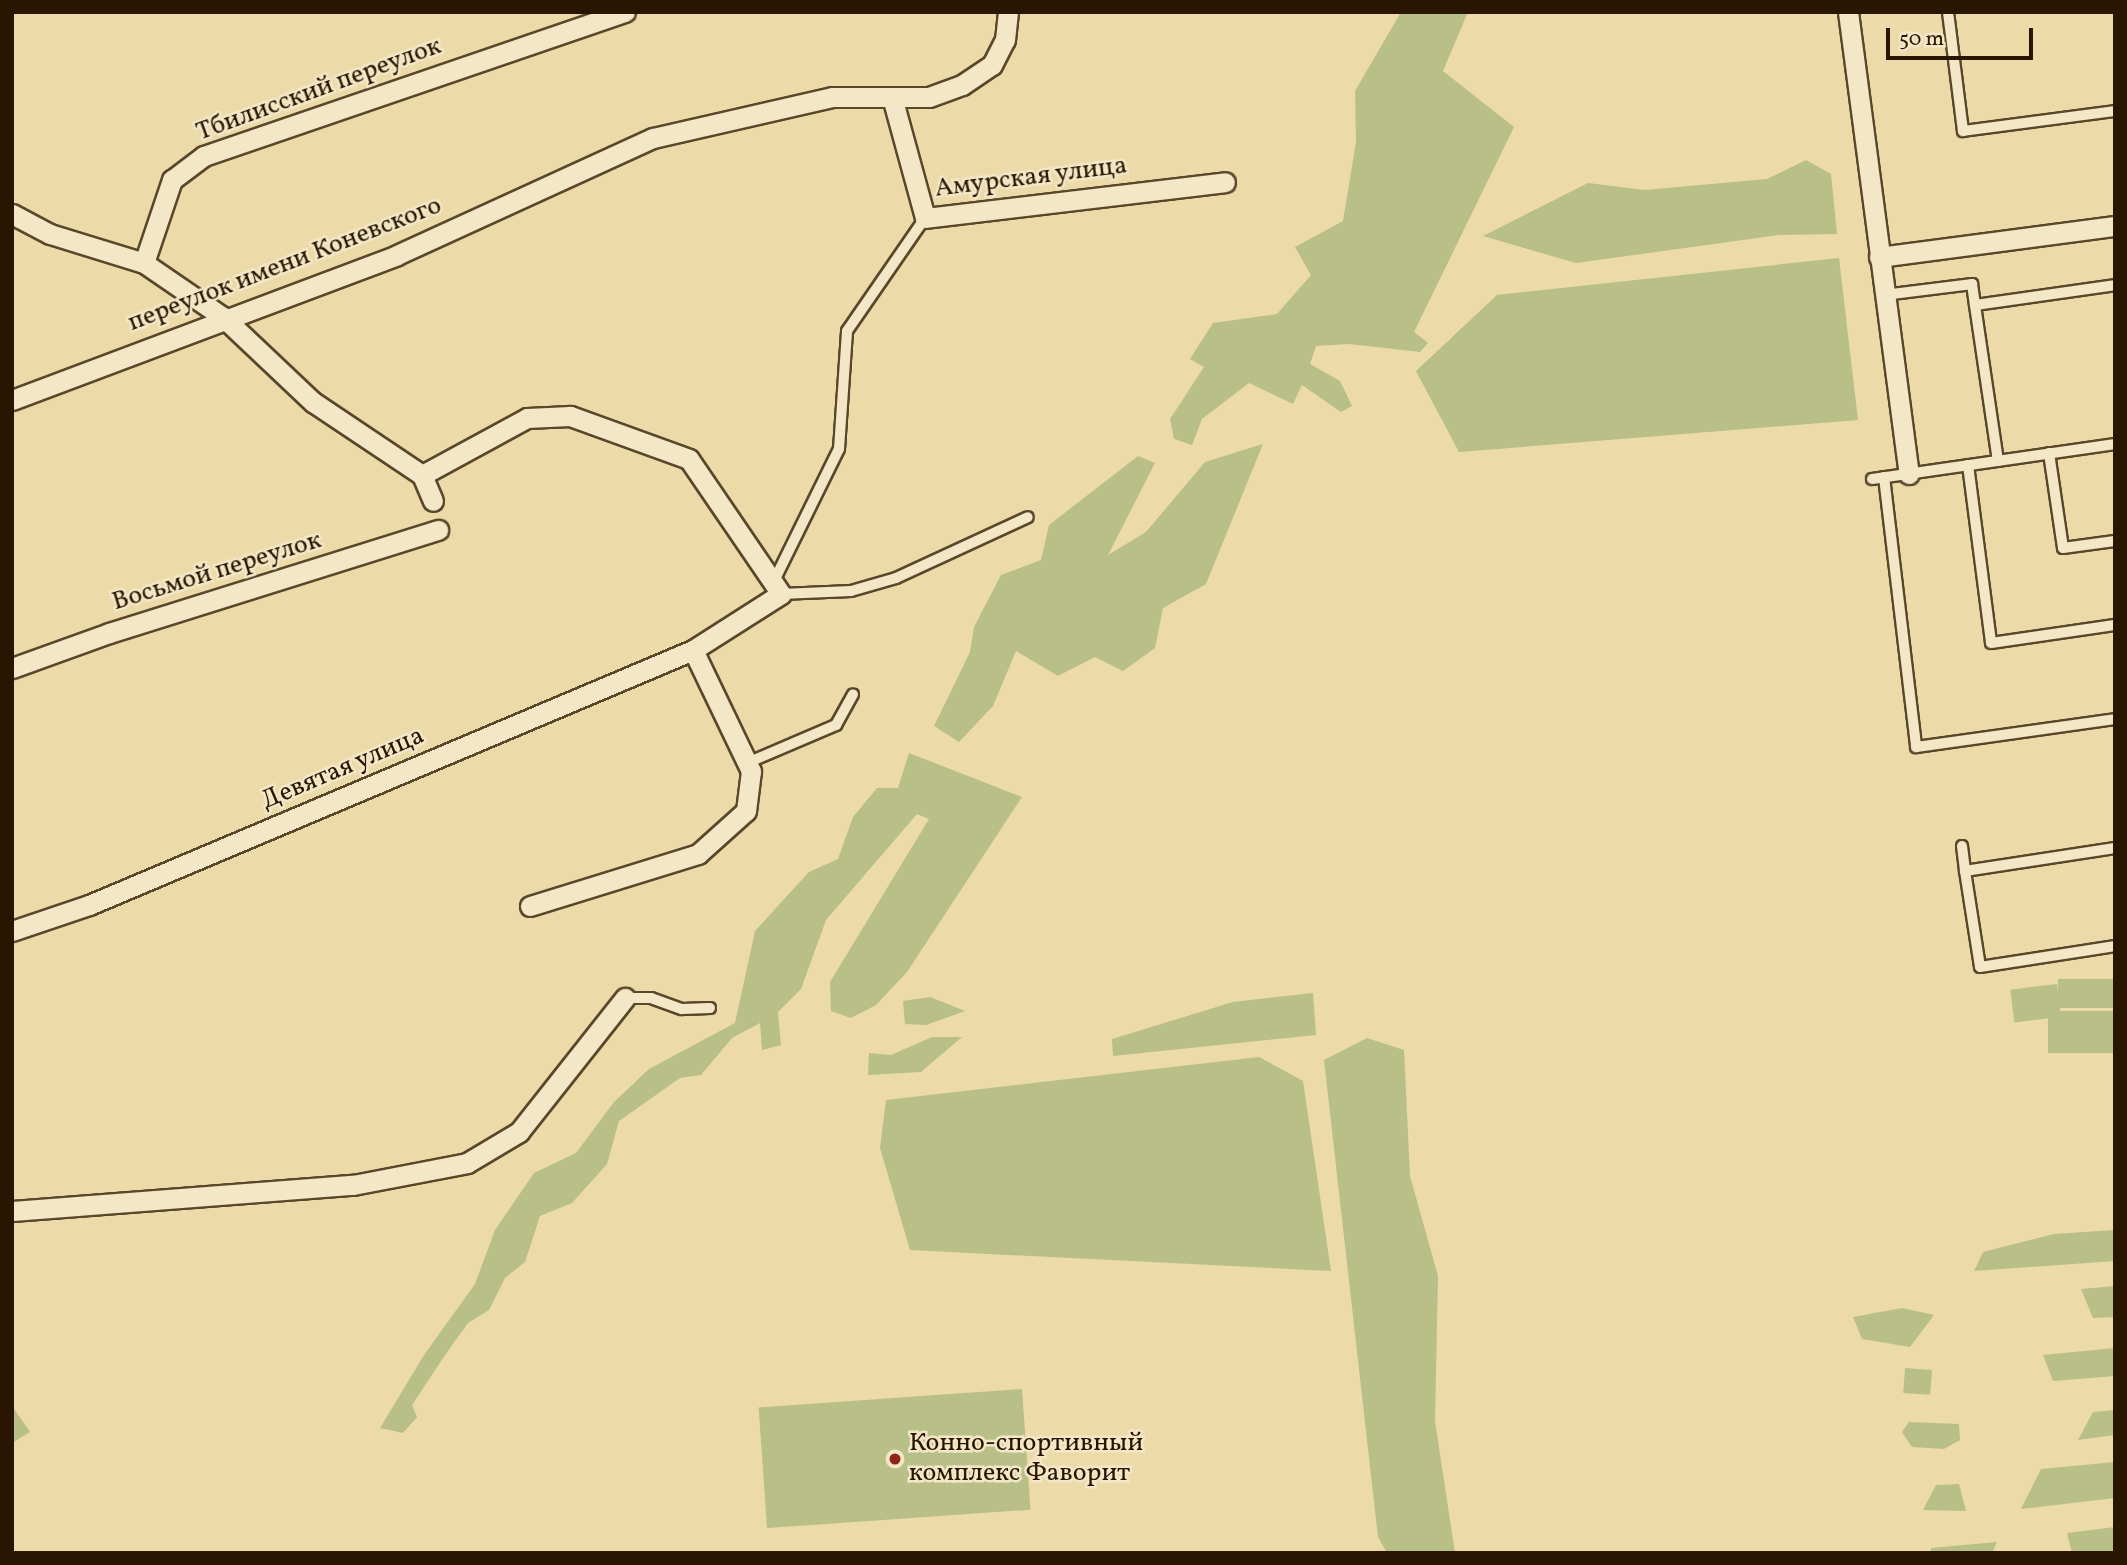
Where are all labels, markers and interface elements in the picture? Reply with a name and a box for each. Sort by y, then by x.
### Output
scale bar [1889,14,2036,58]
text: 50 m [1899,25,1944,54]
street label: Тбилисский переулок [192,31,446,149]
street label: Амурская улица [933,151,1129,205]
street label: переулок имени Коневского [124,191,446,339]
street label: Восьмой переулок [109,525,325,619]
street label: Девятая улица [257,721,429,817]
place label: Конно-спортивный комплекс Фаворит [909,1428,1143,1490]
marker: Конно-спортивный комплекс Фаворит [887,1451,903,1467]

